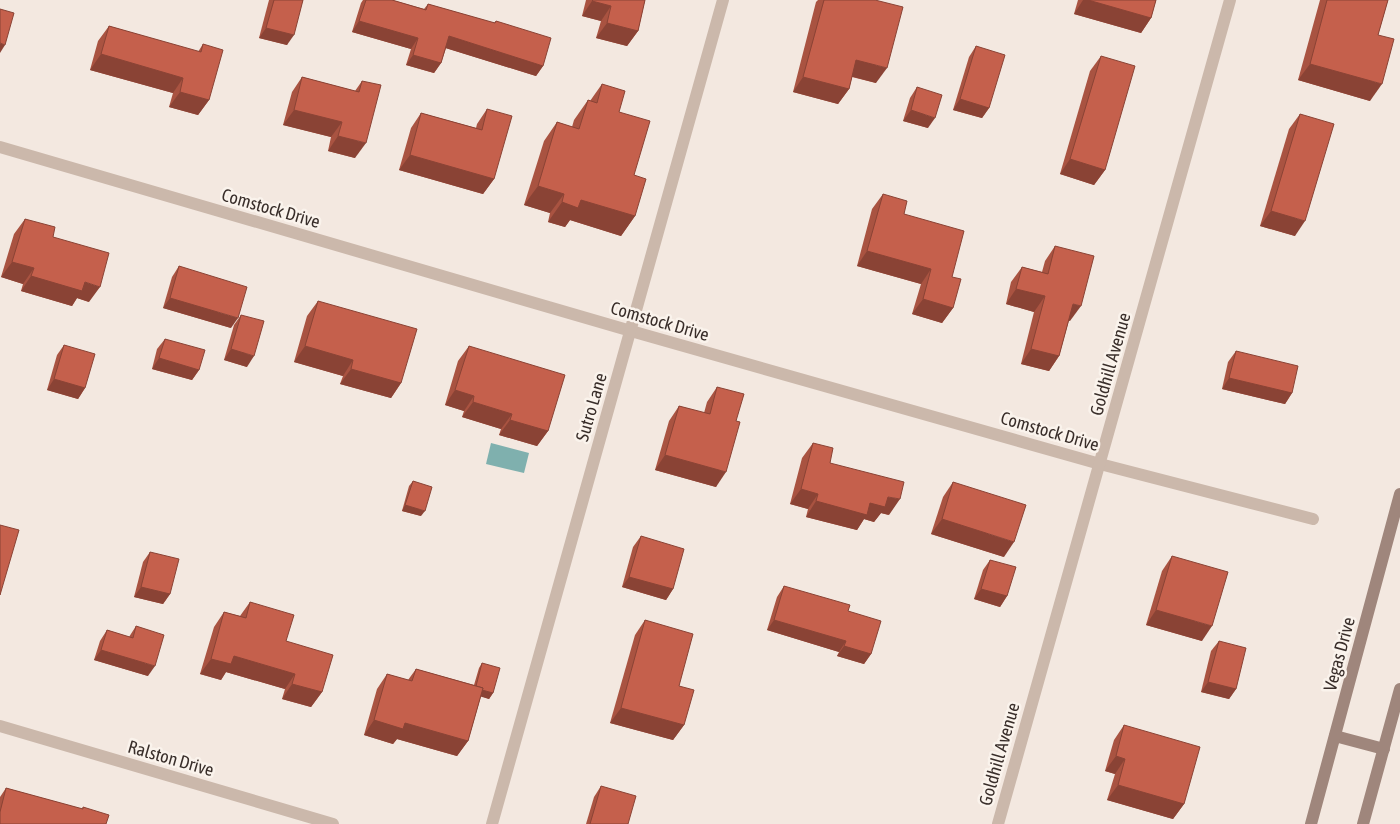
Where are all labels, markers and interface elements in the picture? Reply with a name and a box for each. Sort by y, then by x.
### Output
street label: Comstock Drive [219,184,323,232]
street label: Comstock Drive [608,297,712,345]
street label: Goldhill Avenue [1085,310,1135,418]
street label: Sutro Lane [571,370,611,444]
street label: Comstock Drive [998,407,1102,455]
street label: Vegas Drive [1319,615,1359,693]
street label: Goldhill Avenue [974,700,1024,808]
street label: Ralston Drive [126,736,216,780]

